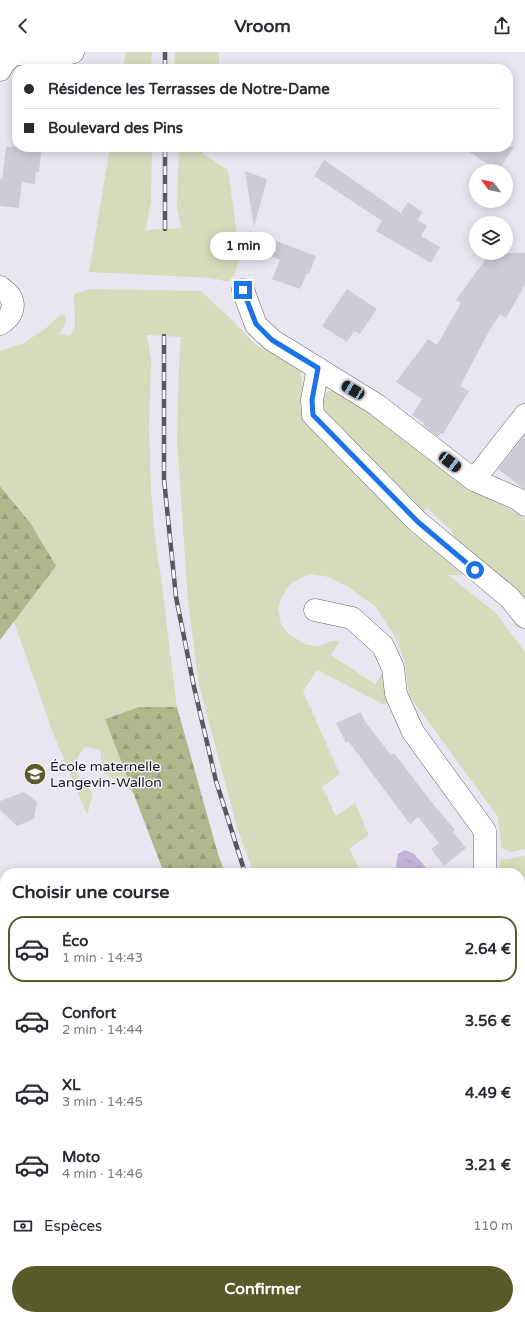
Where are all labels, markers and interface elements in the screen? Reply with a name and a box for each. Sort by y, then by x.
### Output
icon: back [12,15,34,37]
text: Vroom [234,15,291,37]
icon: share [491,15,513,37]
text: Résidence les Terrasses de Notre-Dame [48,80,330,98]
text: Boulevard des Pins [48,119,183,137]
north arrow [469,164,513,208]
map controls [469,164,513,260]
button: layers [469,216,513,260]
callout: 1 min [210,232,276,260]
text: 1 min [226,238,260,254]
route end [234,281,252,299]
car [340,379,366,401]
car [437,450,463,474]
route start [466,561,484,579]
place label: École maternelle Langevin-Wallon [50,758,162,791]
school or university icon: École maternelle Langevin-Wallon [22,761,48,787]
text: Choisir une course [12,881,170,903]
icon: car [14,931,50,967]
text: Éco [62,932,88,950]
text: 2.64 € [465,940,511,958]
text: 1 min · 14:43 [62,950,143,966]
icon: car [14,1003,50,1039]
text: Confort [62,1004,116,1022]
text: 3.56 € [465,1012,511,1030]
text: 2 min · 14:44 [62,1022,143,1038]
icon: car [14,1075,50,1111]
text: XL [62,1076,81,1094]
text: 4.49 € [465,1084,511,1102]
text: 3 min · 14:45 [62,1094,143,1110]
icon: car [14,1147,50,1183]
text: Moto [62,1148,100,1166]
text: 3.21 € [465,1156,511,1174]
text: 4 min · 14:46 [62,1166,143,1182]
icon: cash [12,1215,34,1237]
text: Espèces [44,1217,102,1235]
text: 110 m [473,1218,513,1234]
button: Confirmer [12,1266,513,1312]

